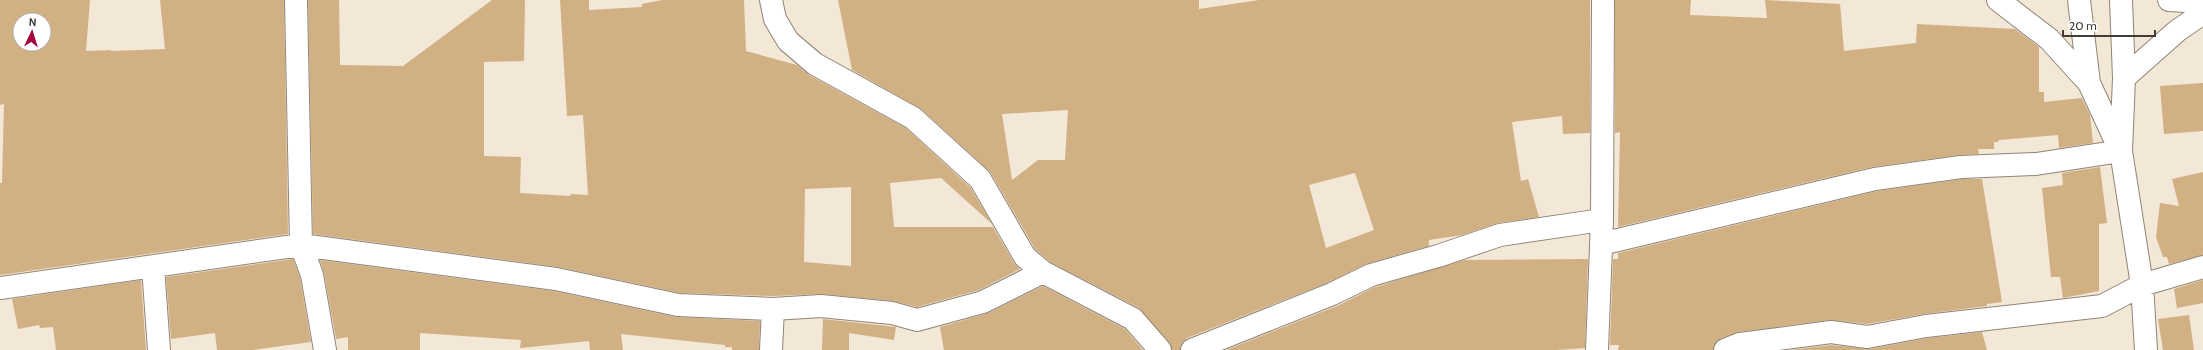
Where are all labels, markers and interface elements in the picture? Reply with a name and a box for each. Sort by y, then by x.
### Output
north arrow [12,12,52,52]
scale bar [2063,12,2155,38]
text: N [28,15,37,29]
text: 20 m [2069,18,2097,33]

